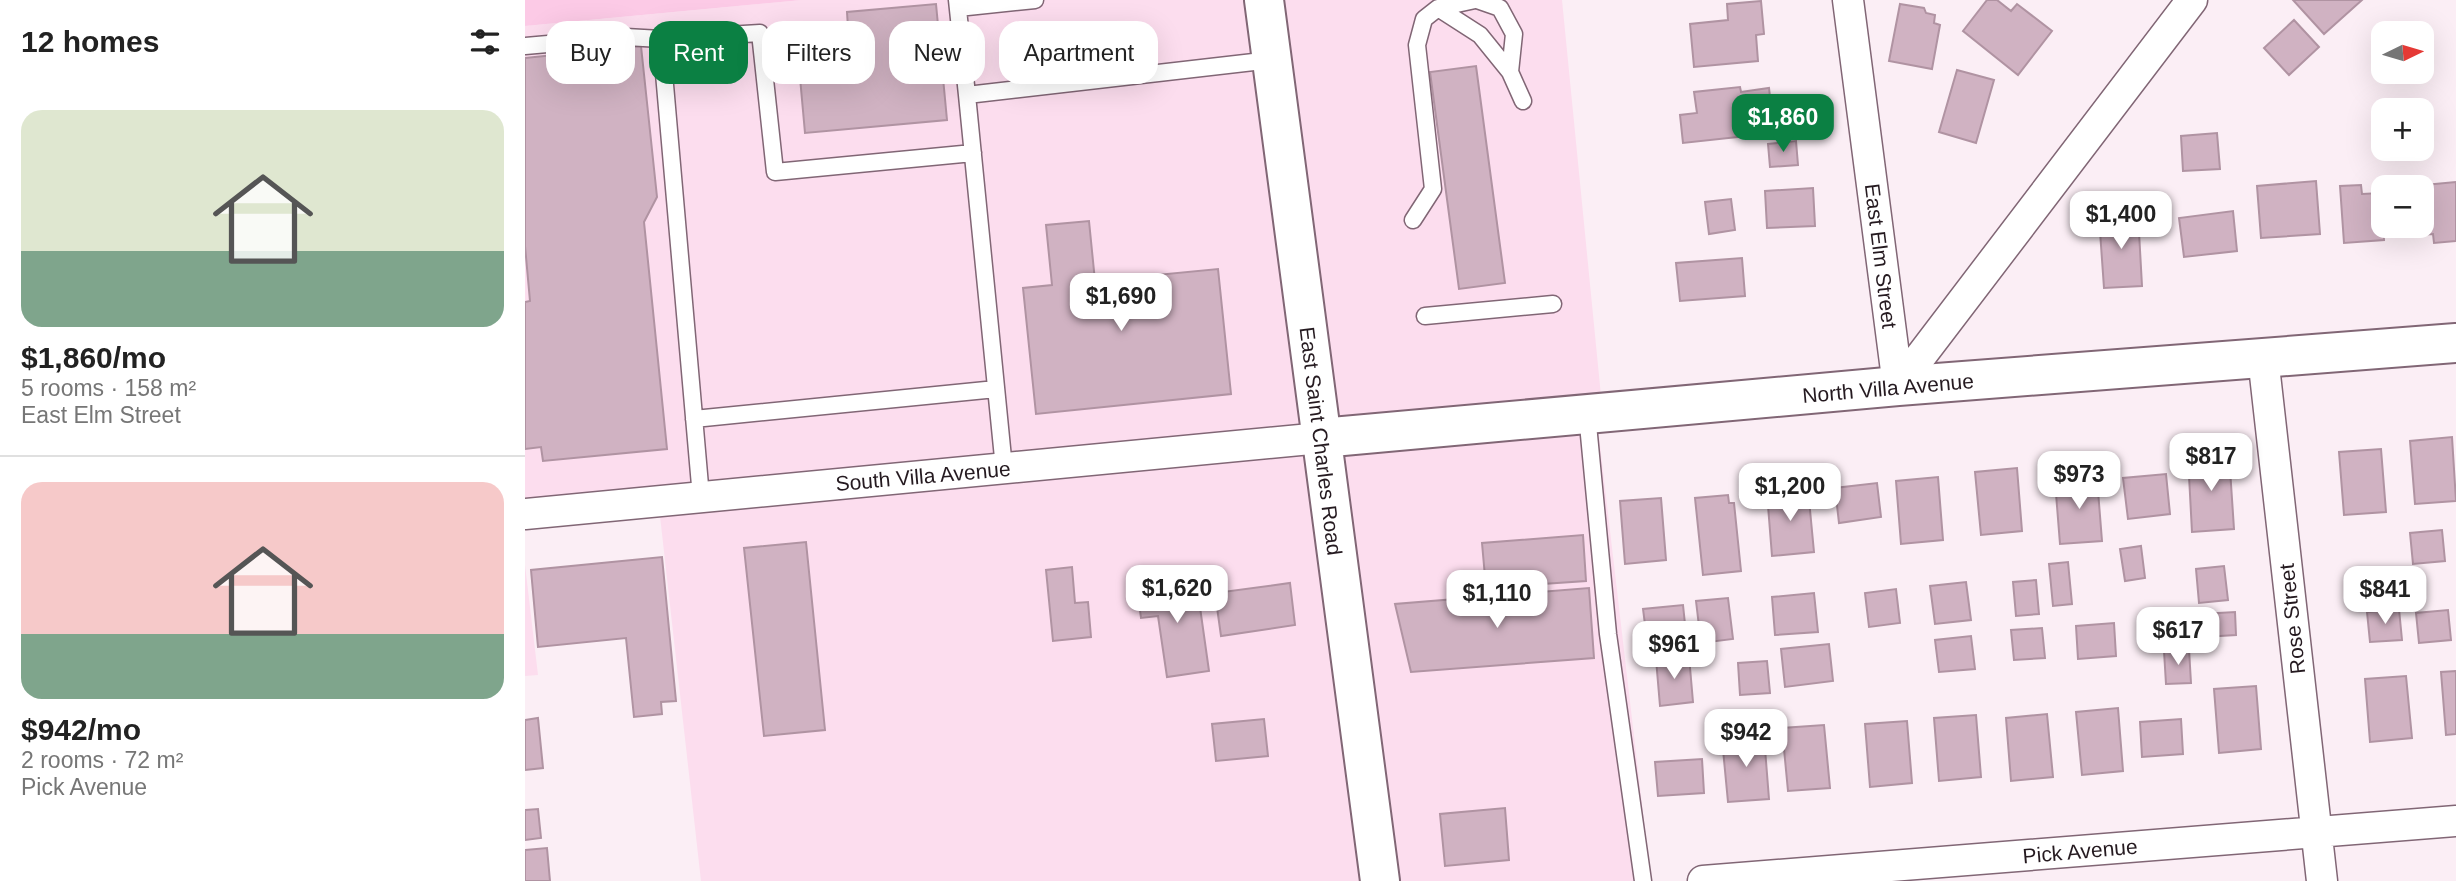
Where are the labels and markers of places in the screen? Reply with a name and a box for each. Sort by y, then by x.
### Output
pin: $1,860 [1726,94,1840,154]
pin: $1,400 [2064,191,2178,251]
pin: $1,690 [1064,274,1178,333]
pin: $817 [2170,434,2252,493]
pin: $973 [2038,452,2120,511]
pin: $1,200 [1733,463,1847,523]
pin: $1,620 [1120,566,1234,625]
pin: $841 [2344,566,2426,626]
pin: $1,110 [1440,570,1554,630]
pin: $617 [2137,608,2219,667]
pin: $961 [1633,622,1715,681]
pin: $942 [1705,710,1787,769]

